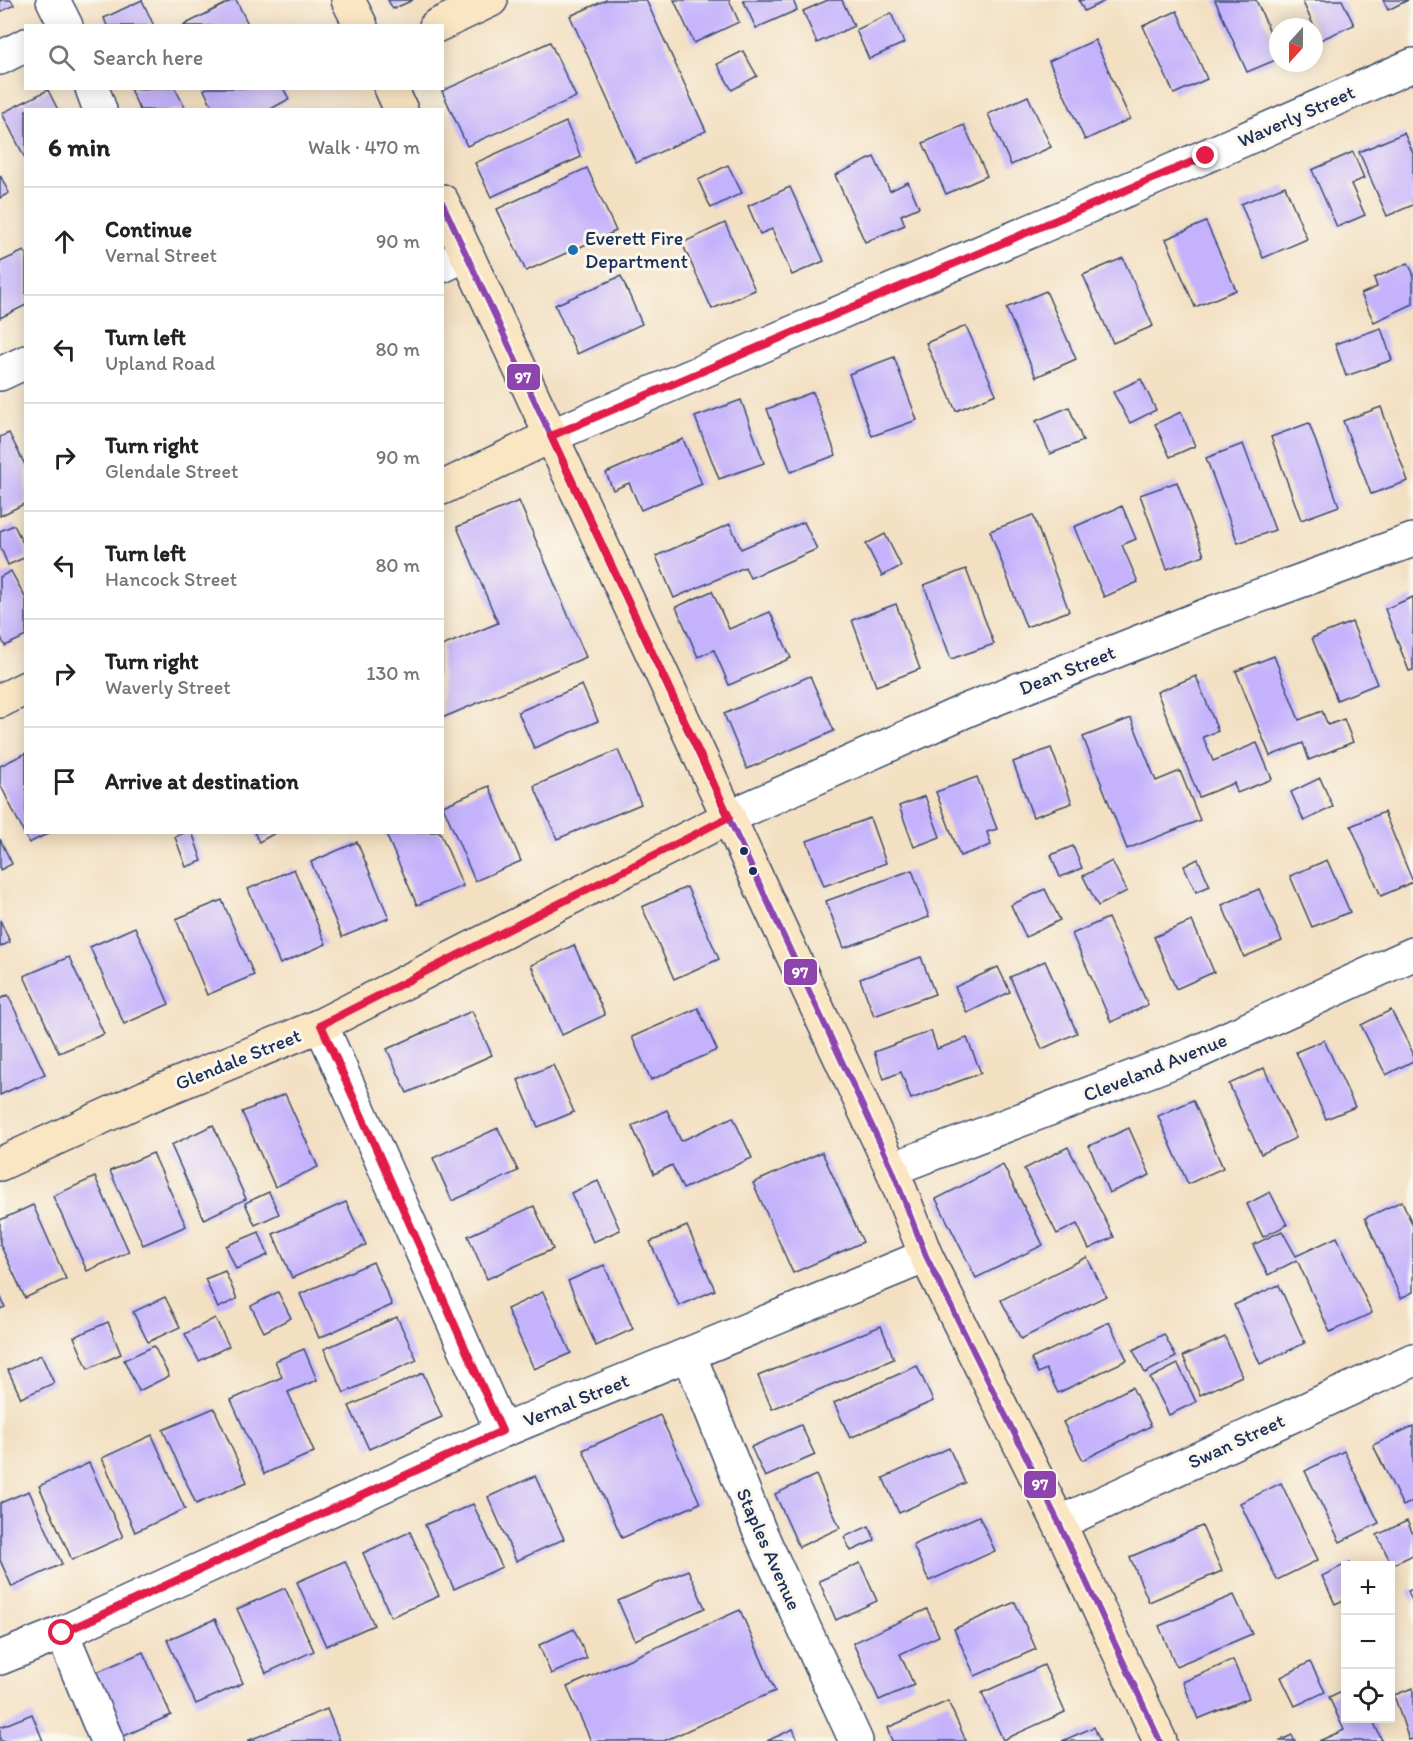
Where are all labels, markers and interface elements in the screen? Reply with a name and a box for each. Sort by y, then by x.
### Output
north arrow [1269,18,1323,72]
search box [24,24,444,90]
icon: search [45,41,78,74]
text: Search here [93,44,203,71]
street label: Waverly Street [1234,79,1358,153]
text: 6 min [48,131,110,163]
text: Walk · 470 m [308,135,420,159]
route end [1192,142,1218,168]
text: Continue [105,216,192,243]
icon: ahead [48,225,81,258]
place label: Everett Fire Department [585,226,688,273]
text: 90 m [376,229,420,253]
text: Vernal Street [105,243,217,267]
marker: Everett Fire Department [566,243,580,257]
text: Turn left [105,324,186,351]
icon: left [48,333,81,366]
text: 80 m [375,337,420,361]
text: Upland Road [105,351,215,375]
line badge: 97 [506,363,541,391]
text: 97 [515,368,531,387]
text: Turn right [105,432,199,459]
icon: right [48,441,81,474]
text: 90 m [376,445,420,469]
text: Glendale Street [105,459,238,483]
text: Turn left [105,540,186,567]
icon: left [48,549,81,582]
text: 80 m [375,553,420,577]
text: Hancock Street [105,567,237,591]
street label: Dean Street [1015,640,1119,700]
text: Turn right [105,648,199,675]
icon: right [48,657,81,690]
text: 130 m [366,661,420,685]
text: Waverly Street [105,675,231,699]
icon: arrive [48,765,81,798]
text: Arrive at destination [105,768,299,795]
unlabelled marker [738,845,750,857]
unlabelled marker [747,865,759,877]
line badge: 97 [783,958,818,986]
text: 97 [792,963,808,982]
street label: Glendale Street [172,1023,304,1095]
street label: Cleveland Avenue [1080,1027,1230,1107]
street label: Vernal Street [520,1368,632,1432]
street label: Swan Street [1184,1408,1289,1474]
line badge: 97 [1023,1470,1057,1499]
text: 97 [1032,1475,1048,1494]
street label: Staples Avenue [731,1484,807,1614]
map controls [1341,1561,1395,1723]
button: + [1341,1561,1395,1615]
button: − [1341,1615,1395,1669]
route start [48,1619,74,1645]
button: locate [1341,1669,1395,1723]

